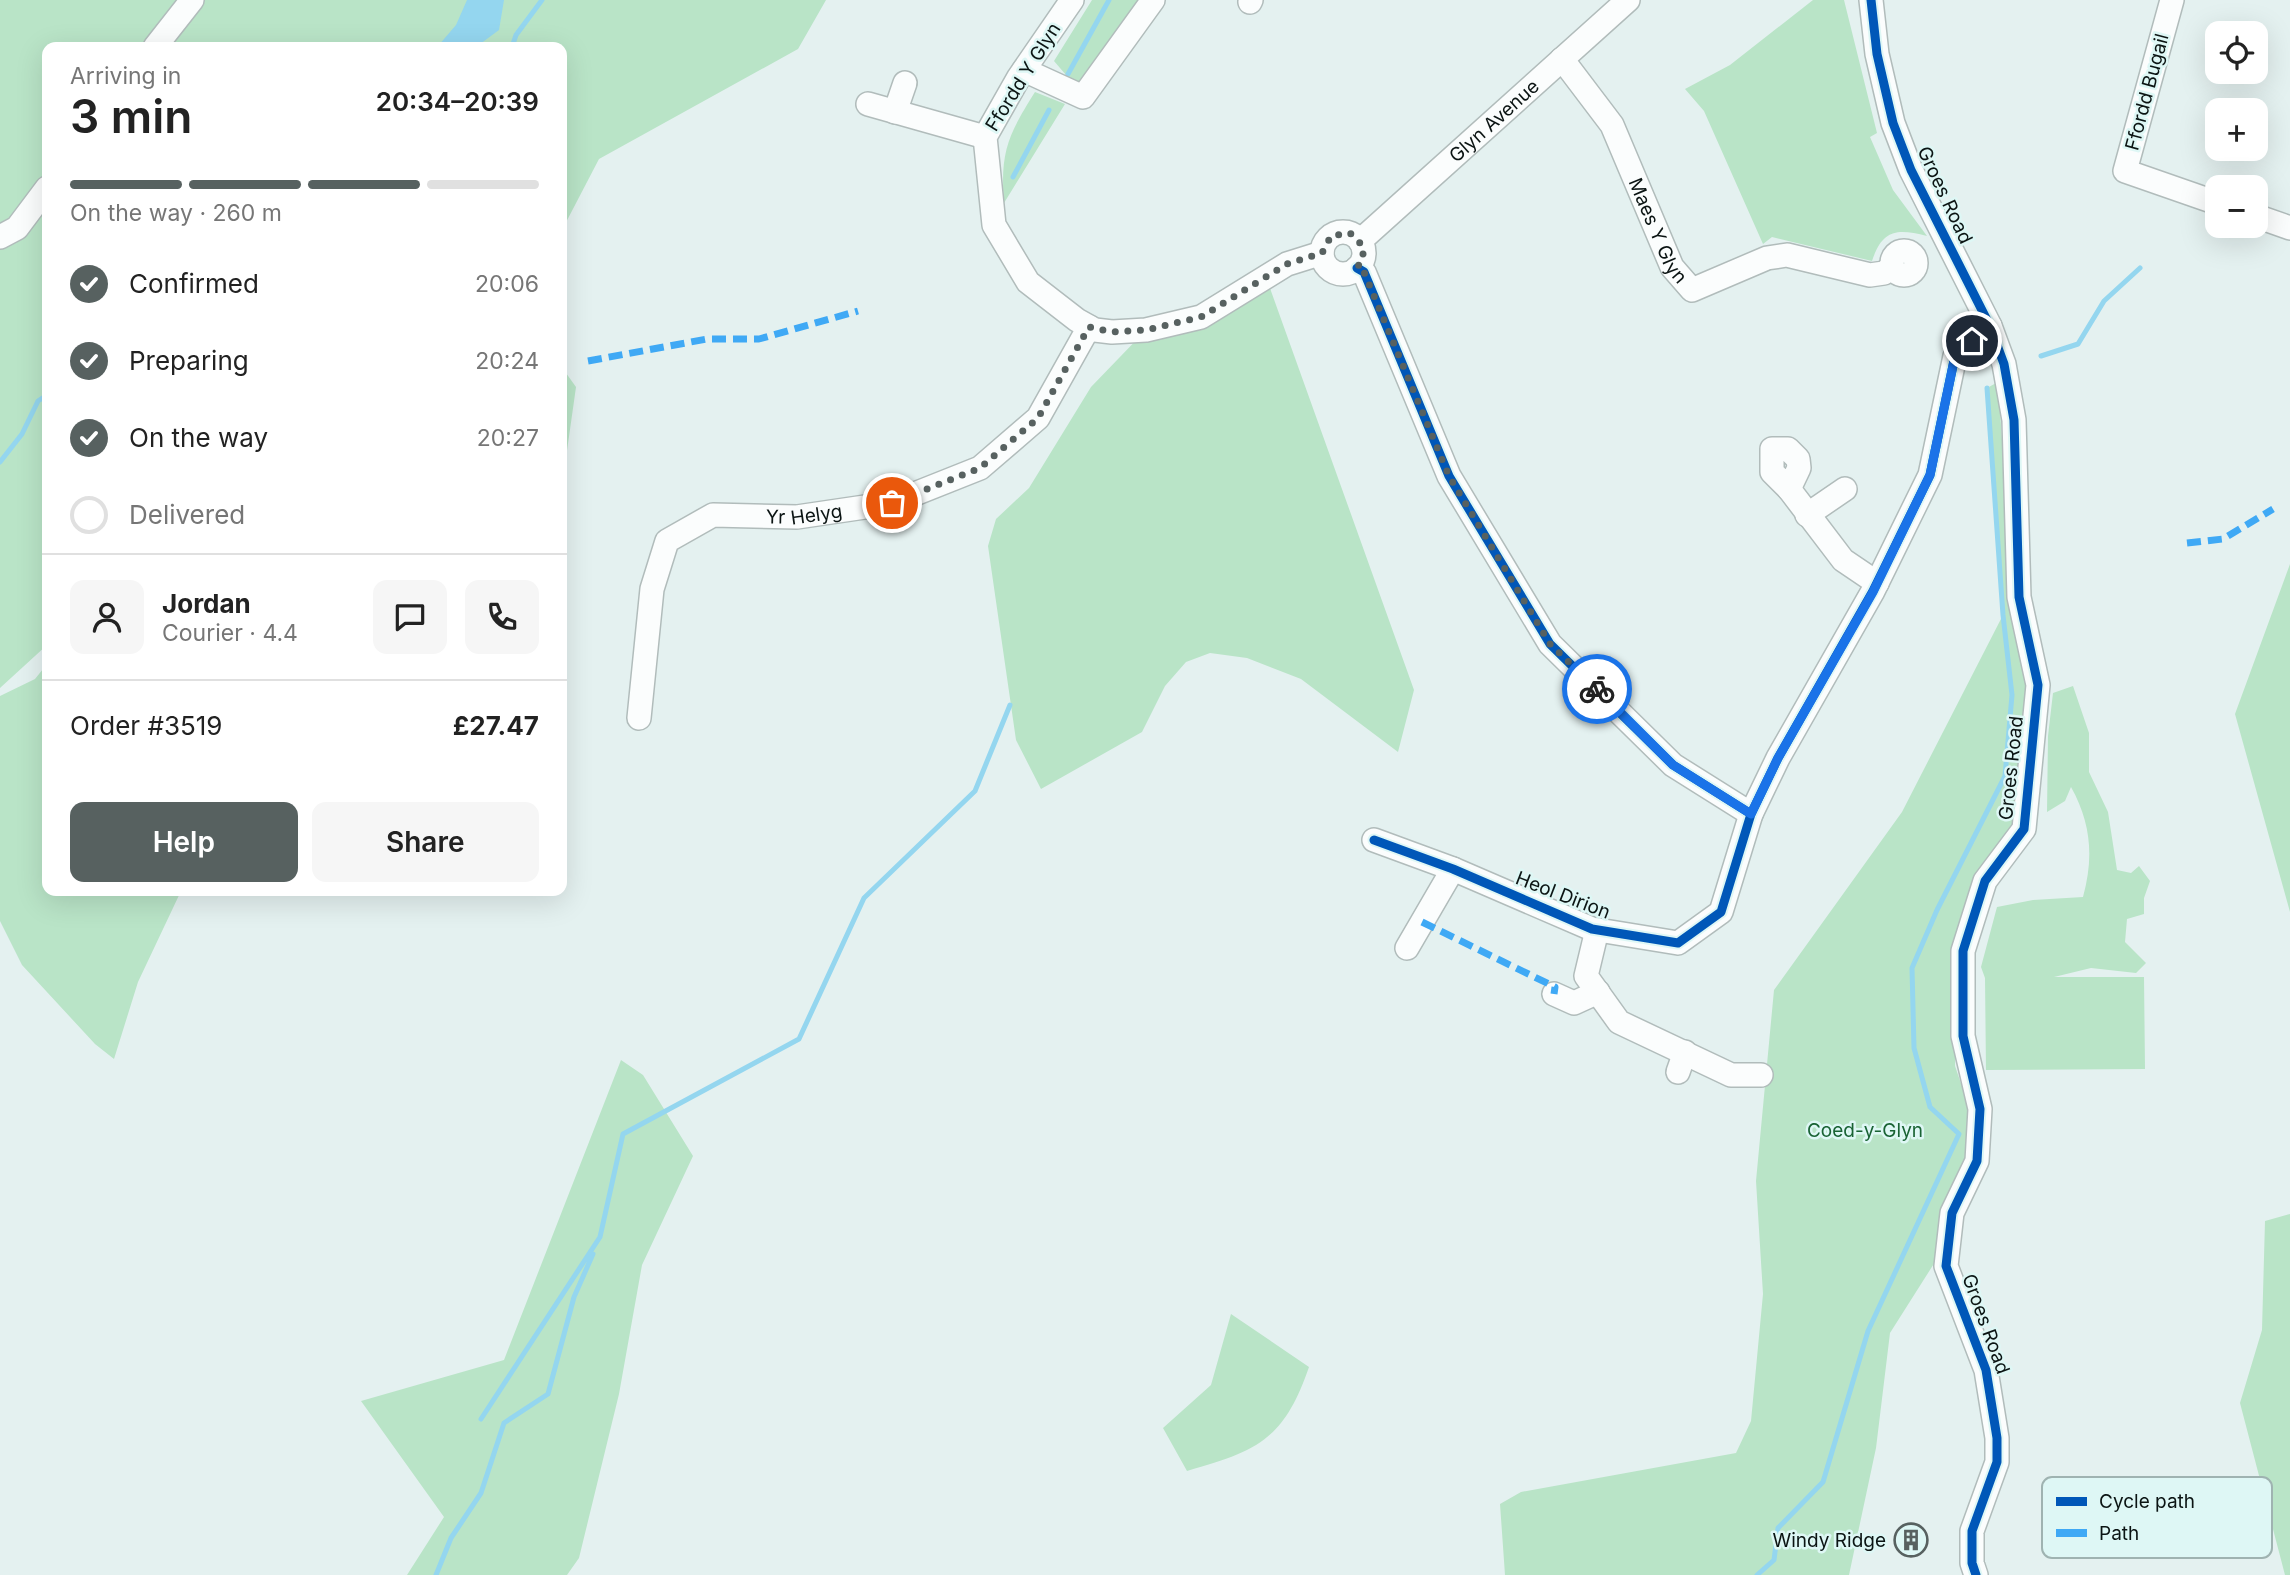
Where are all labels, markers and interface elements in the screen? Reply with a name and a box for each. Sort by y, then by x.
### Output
street label: Ffordd Y Glyn [981,19,1065,135]
map controls [2205,21,2268,238]
button: locate [2205,21,2268,84]
street label: Ffordd Bugail [2120,31,2174,153]
text: Arriving in [70,62,181,90]
street label: Glyn Avenue [1444,74,1544,167]
text: 20:34–20:39 [376,86,539,117]
text: 3 min [70,88,192,144]
button: + [2205,98,2268,161]
street label: Groes Road [1912,143,1978,247]
street label: Maes Y Glyn [1624,174,1692,288]
button: − [2205,175,2268,238]
text: On the way · 260 m [70,199,282,227]
icon: check [70,265,108,303]
text: Confirmed [129,268,259,299]
text: 20:06 [475,270,539,298]
pin [1942,311,2002,371]
icon: home [1953,322,1991,360]
icon: check [70,342,108,380]
text: Preparing [129,345,249,376]
text: 20:24 [475,347,539,375]
icon: check [70,419,108,457]
text: On the way [129,422,268,453]
text: 20:27 [477,424,539,452]
pin [862,473,922,533]
icon: bag [873,484,911,522]
text: Delivered [129,499,245,530]
street label: Yr Helyg [766,499,844,529]
button: person [70,580,144,654]
button: chat [373,580,447,654]
button: phone [465,580,539,654]
text: Jordan [162,588,251,619]
text: Courier · 4.4 [162,619,298,647]
courier [1562,654,1632,724]
icon: bike [1578,670,1616,708]
text: Order #3519 [70,710,222,741]
text: £27.47 [453,710,539,741]
street label: Groes Road [1994,715,2028,821]
button: Help [70,802,298,882]
button: Share [312,802,539,882]
street label: Heol Dirion [1512,866,1614,924]
park label: Coed-y-Glyn [1807,1119,1923,1142]
street label: Groes Road [1957,1271,2015,1377]
legend [2042,1477,2272,1558]
text: Cycle path [2099,1490,2195,1513]
building icon: Windy Ridge [1892,1521,1930,1559]
text: Path [2099,1522,2139,1545]
place label: Windy Ridge [1773,1529,1886,1552]

